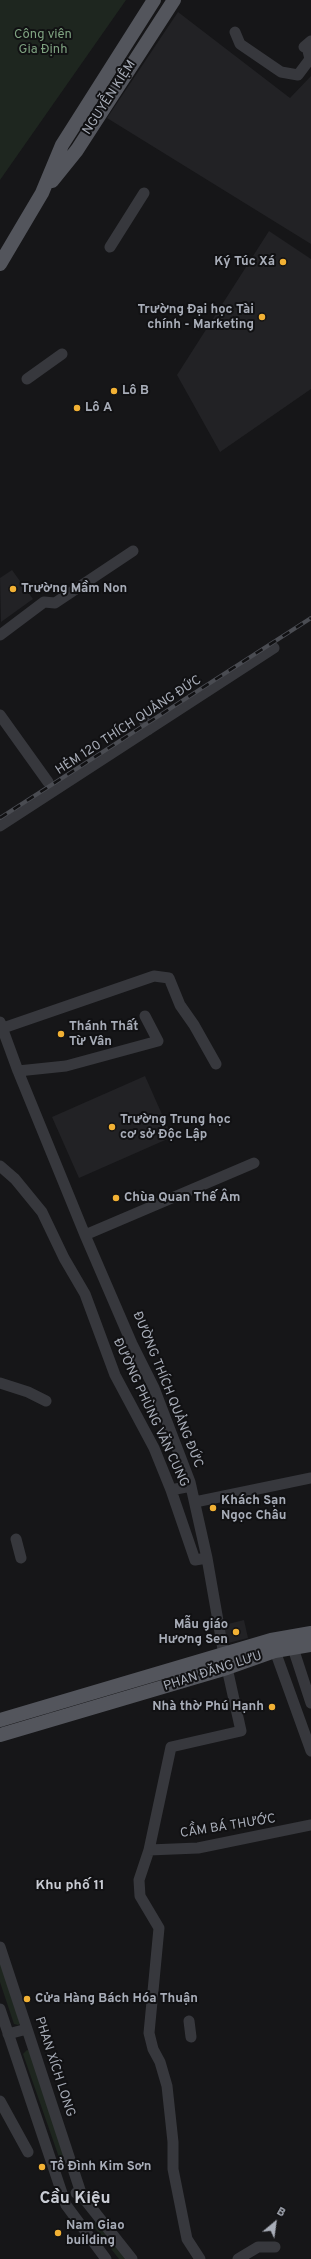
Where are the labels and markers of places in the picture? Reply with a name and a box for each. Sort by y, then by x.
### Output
place label: Ký Túc Xá [214,254,275,270]
marker: Ký Túc Xá [278,257,288,267]
place label: Trường Đại học Tài chính - Marketing [137,302,254,333]
marker: Trường Đại học Tài chính - Marketing [257,312,267,322]
place label: Lô B [122,383,149,399]
marker: Lô B [109,386,119,396]
place label: Lô A [85,400,112,416]
marker: Lô A [72,403,82,413]
place label: Trường Mầm Non [21,581,127,597]
marker: Trường Mầm Non [8,584,18,594]
place label: Thánh Thất Từ Vân [69,1019,138,1050]
marker: Thánh Thất Từ Vân [56,1029,66,1039]
place label: Trường Trung học cơ sở Độc Lập [120,1112,231,1143]
marker: Trường Trung học cơ sở Độc Lập [107,1122,117,1132]
place label: Chùa Quan Thế Âm [124,1190,240,1206]
marker: Chùa Quan Thế Âm [111,1193,121,1203]
place label: Khách Sạn Ngọc Châu [221,1493,286,1524]
marker: Khách Sạn Ngọc Châu [208,1503,218,1513]
place label: Mẫu giáo Hương Sen [158,1617,228,1648]
marker: Mẫu giáo Hương Sen [231,1627,241,1637]
place label: Nhà thờ Phú Hạnh [152,1699,264,1715]
marker: Nhà thờ Phú Hạnh [267,1702,277,1712]
place label: Cửa Hàng Bách Hóa Thuận [35,1991,198,2007]
marker: Cửa Hàng Bách Hóa Thuận [22,1994,32,2004]
place label: Tổ Đình Kim Sơn [50,2159,151,2175]
marker: Tổ Đình Kim Sơn [37,2162,47,2172]
place label: Nam Giao building [66,2218,125,2249]
marker: Nam Giao building [53,2228,63,2238]

